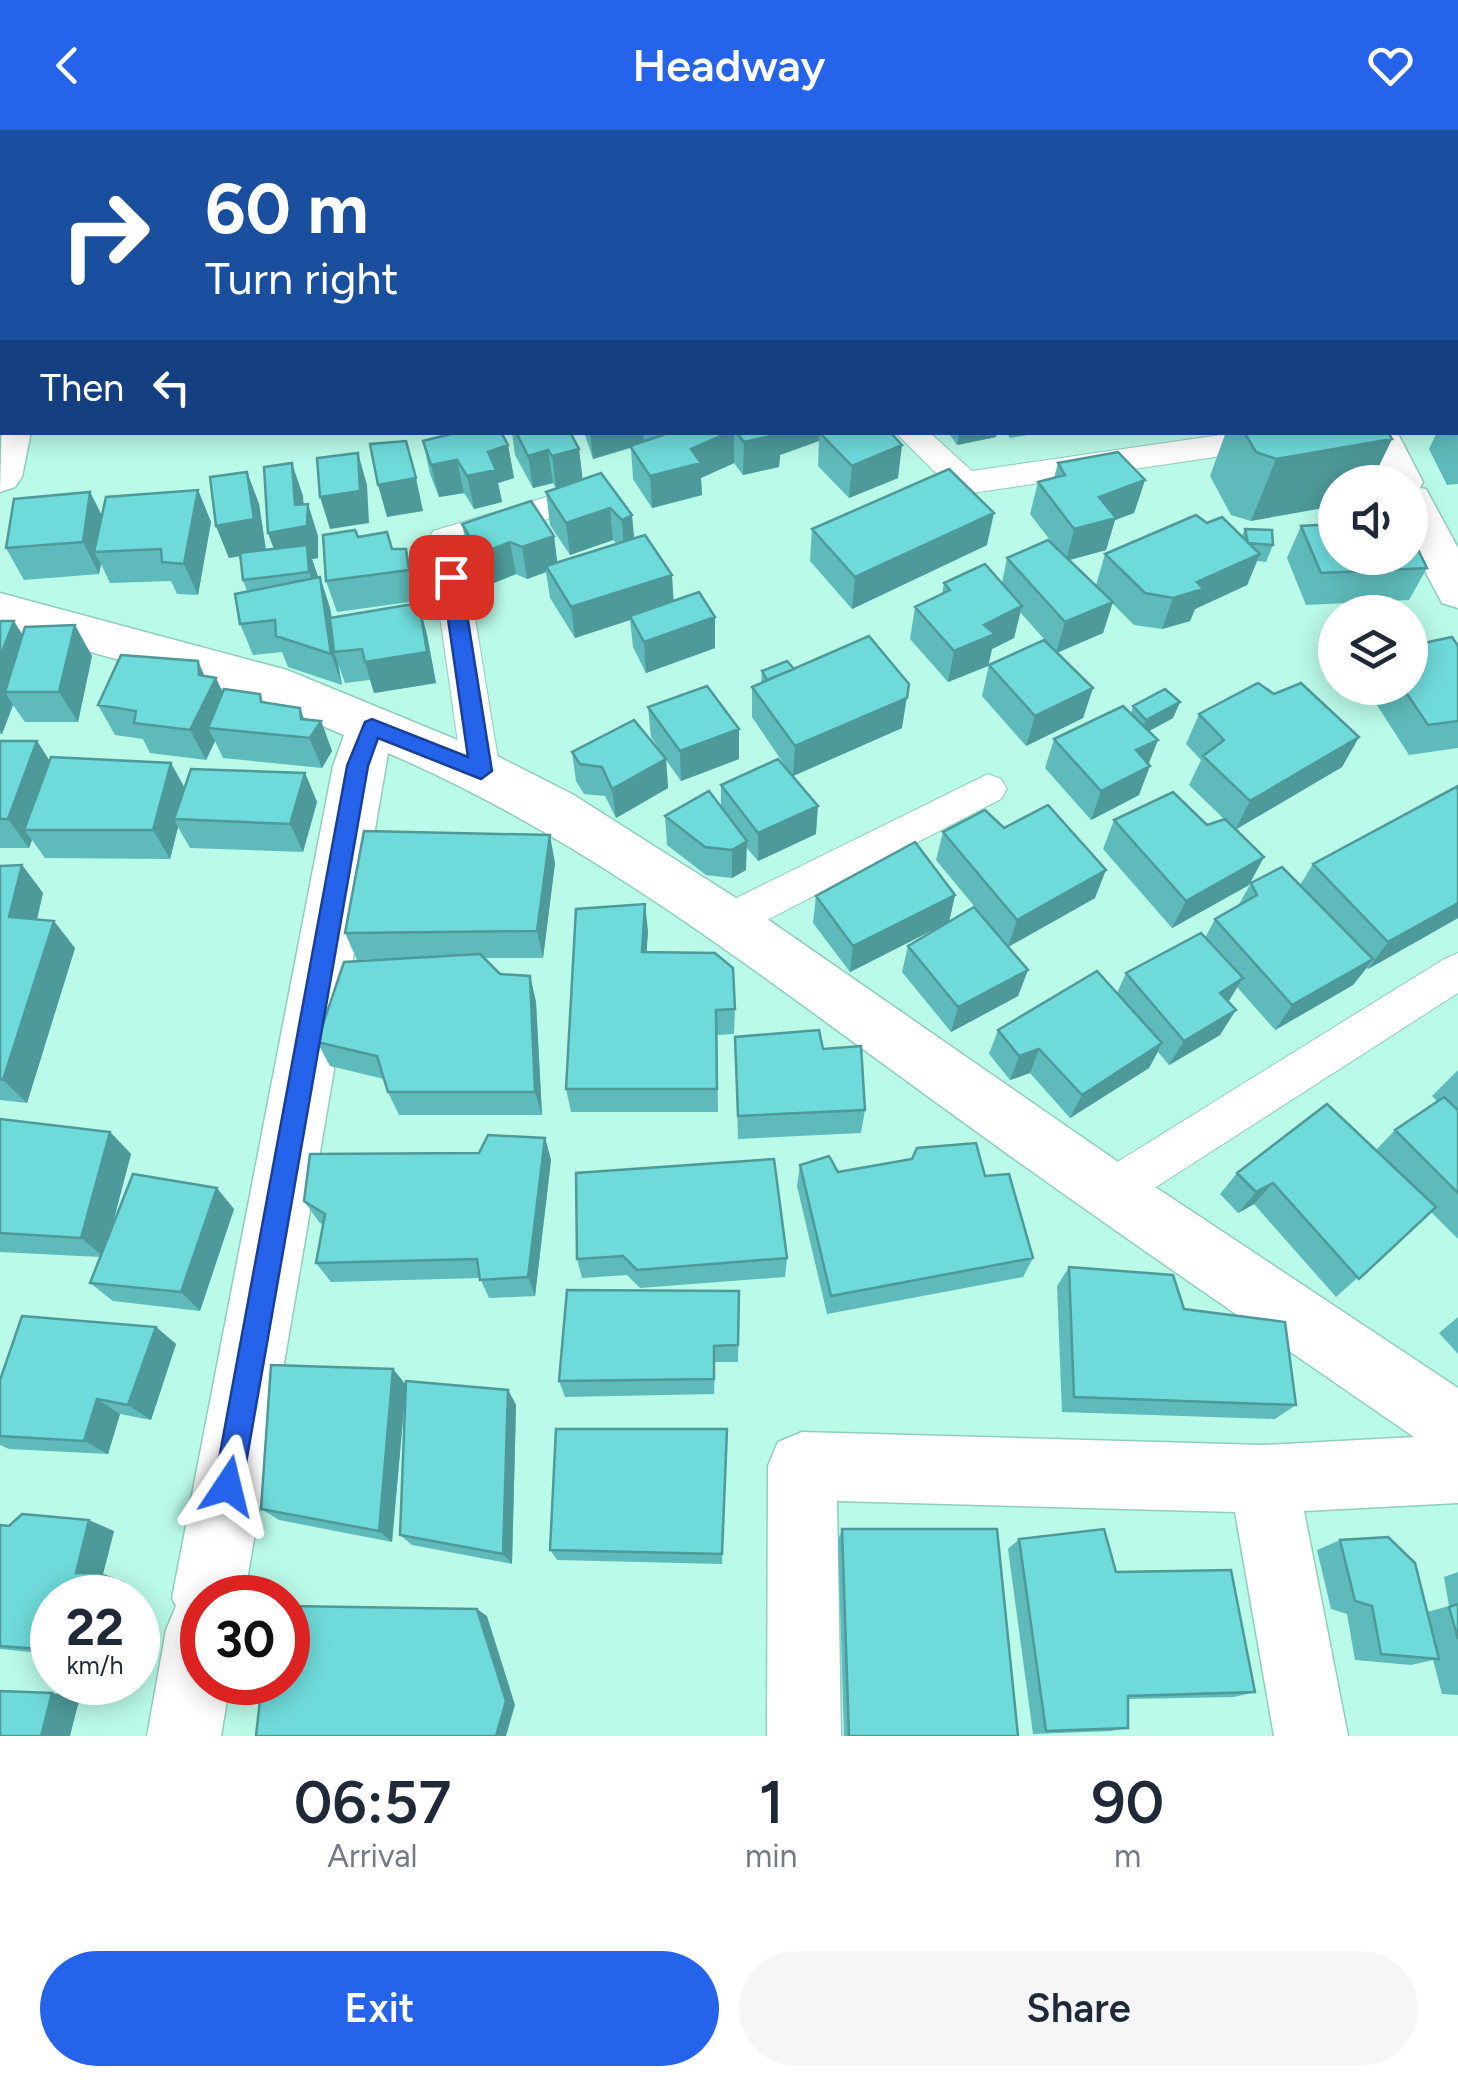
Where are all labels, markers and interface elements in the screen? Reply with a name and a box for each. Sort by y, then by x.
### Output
icon: back [40,38,95,93]
text: Headway [633,38,825,92]
icon: heart [1363,38,1418,93]
text: 60 m [205,166,369,251]
icon: right [40,170,170,300]
text: Turn right [205,251,398,305]
icon: left [144,360,199,415]
text: Then [40,365,124,411]
map controls [1318,465,1428,705]
button: sound [1318,465,1428,575]
pin [409,535,494,620]
icon: arrive [424,550,479,605]
button: layers [1318,595,1428,705]
position arrow [176,1434,280,1538]
speed limit sign: 30 [180,1575,310,1705]
text: 22 [66,1597,124,1658]
text: km/h [66,1650,124,1680]
text: 06:57 [294,1766,451,1838]
text: 1 [759,1766,784,1838]
text: 90 [1091,1766,1164,1838]
text: Arrival [327,1837,418,1875]
text: min [745,1837,797,1875]
text: m [1114,1837,1141,1875]
button: Exit [40,1951,719,2066]
button: Share [739,1951,1418,2066]

